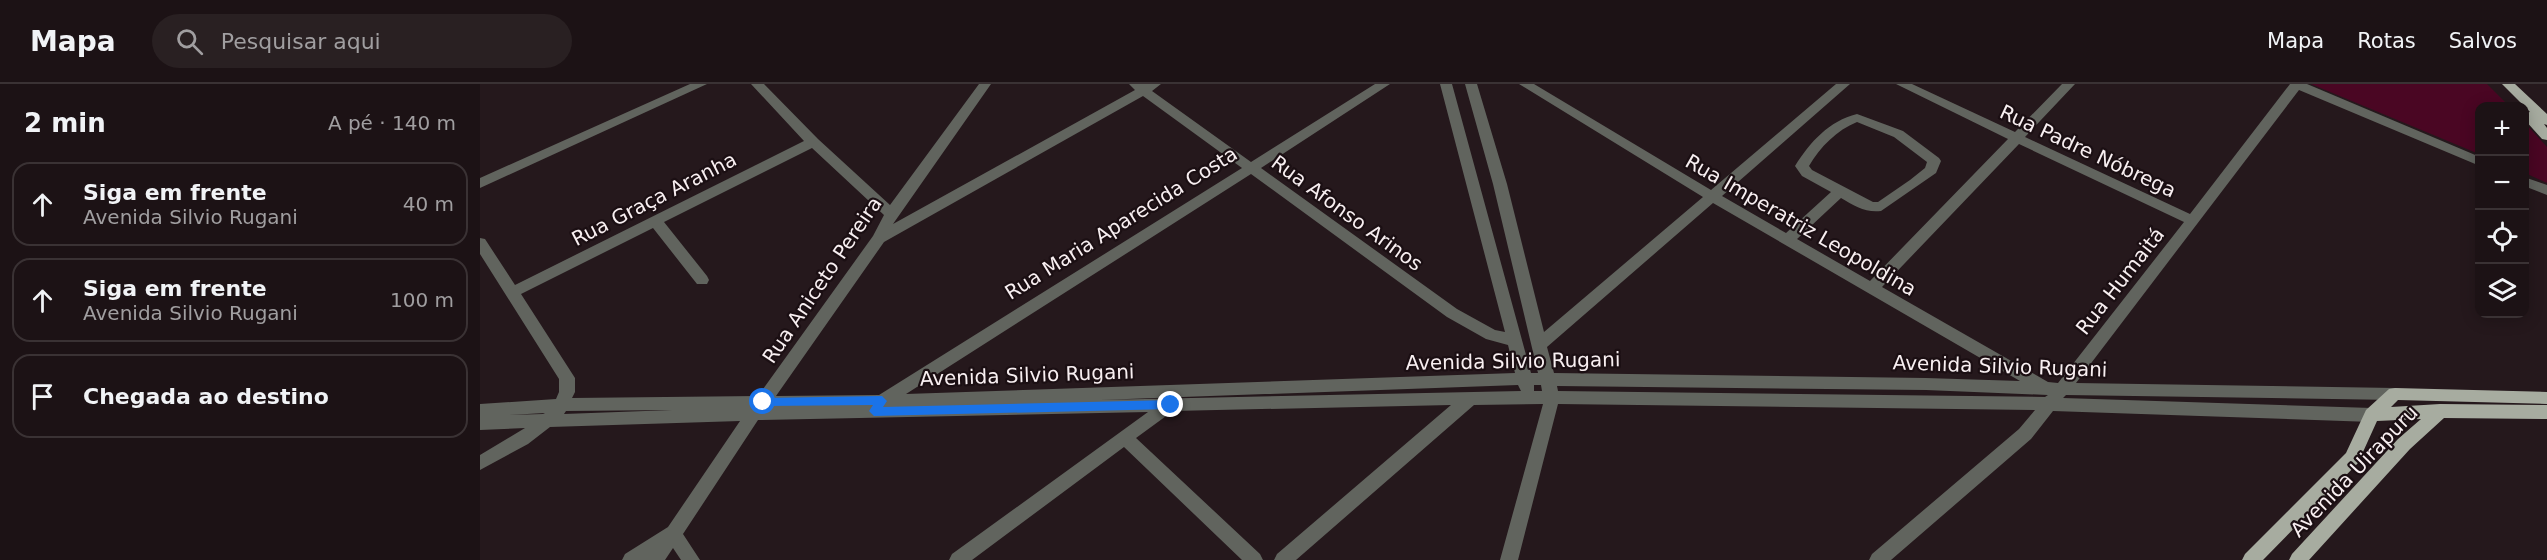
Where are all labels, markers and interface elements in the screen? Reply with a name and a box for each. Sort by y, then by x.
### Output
search box [152,14,572,68]
text: Mapa [30,25,116,58]
icon: search [173,25,206,58]
text: Pesquisar aqui [221,29,381,54]
text: Mapa [2267,29,2324,53]
text: Rotas [2357,29,2416,53]
text: Salvos [2449,29,2517,53]
street label: Rua Padre Nóbrega [1996,100,2180,202]
map controls [2475,102,2529,318]
button: + [2475,102,2529,156]
text: 2 min [24,108,106,138]
text: A pé · 140 m [328,111,456,135]
street label: Rua Maria Aparecida Costa [1000,141,1242,305]
street label: Rua Graça Aranha [568,147,740,251]
street label: Rua Imperatriz Leopoldina [1681,149,1921,301]
street label: Rua Afonso Arinos [1267,150,1427,276]
button: − [2475,156,2529,210]
text: Siga em frente [83,180,267,205]
icon: ahead [26,188,59,221]
text: 40 m [403,192,454,216]
street label: Rua Aniceto Pereira [757,192,887,368]
text: Avenida Silvio Rugani [83,205,298,229]
button: locate [2475,210,2529,264]
street label: Rua Humaitá [2071,223,2169,339]
button: layers [2475,264,2529,318]
text: Siga em frente [83,276,267,301]
icon: ahead [26,284,59,317]
text: 100 m [390,288,454,312]
text: Avenida Silvio Rugani [83,301,298,325]
street label: Avenida Silvio Rugani [1405,347,1621,375]
street label: Avenida Silvio Rugani [1892,350,2108,382]
street label: Avenida Silvio Rugani [919,359,1135,391]
icon: arrive [26,380,59,413]
text: Chegada ao destino [83,384,329,409]
route start [749,388,775,414]
route end [1157,391,1183,417]
street label: Avenida Uirapuru [2285,400,2423,542]

